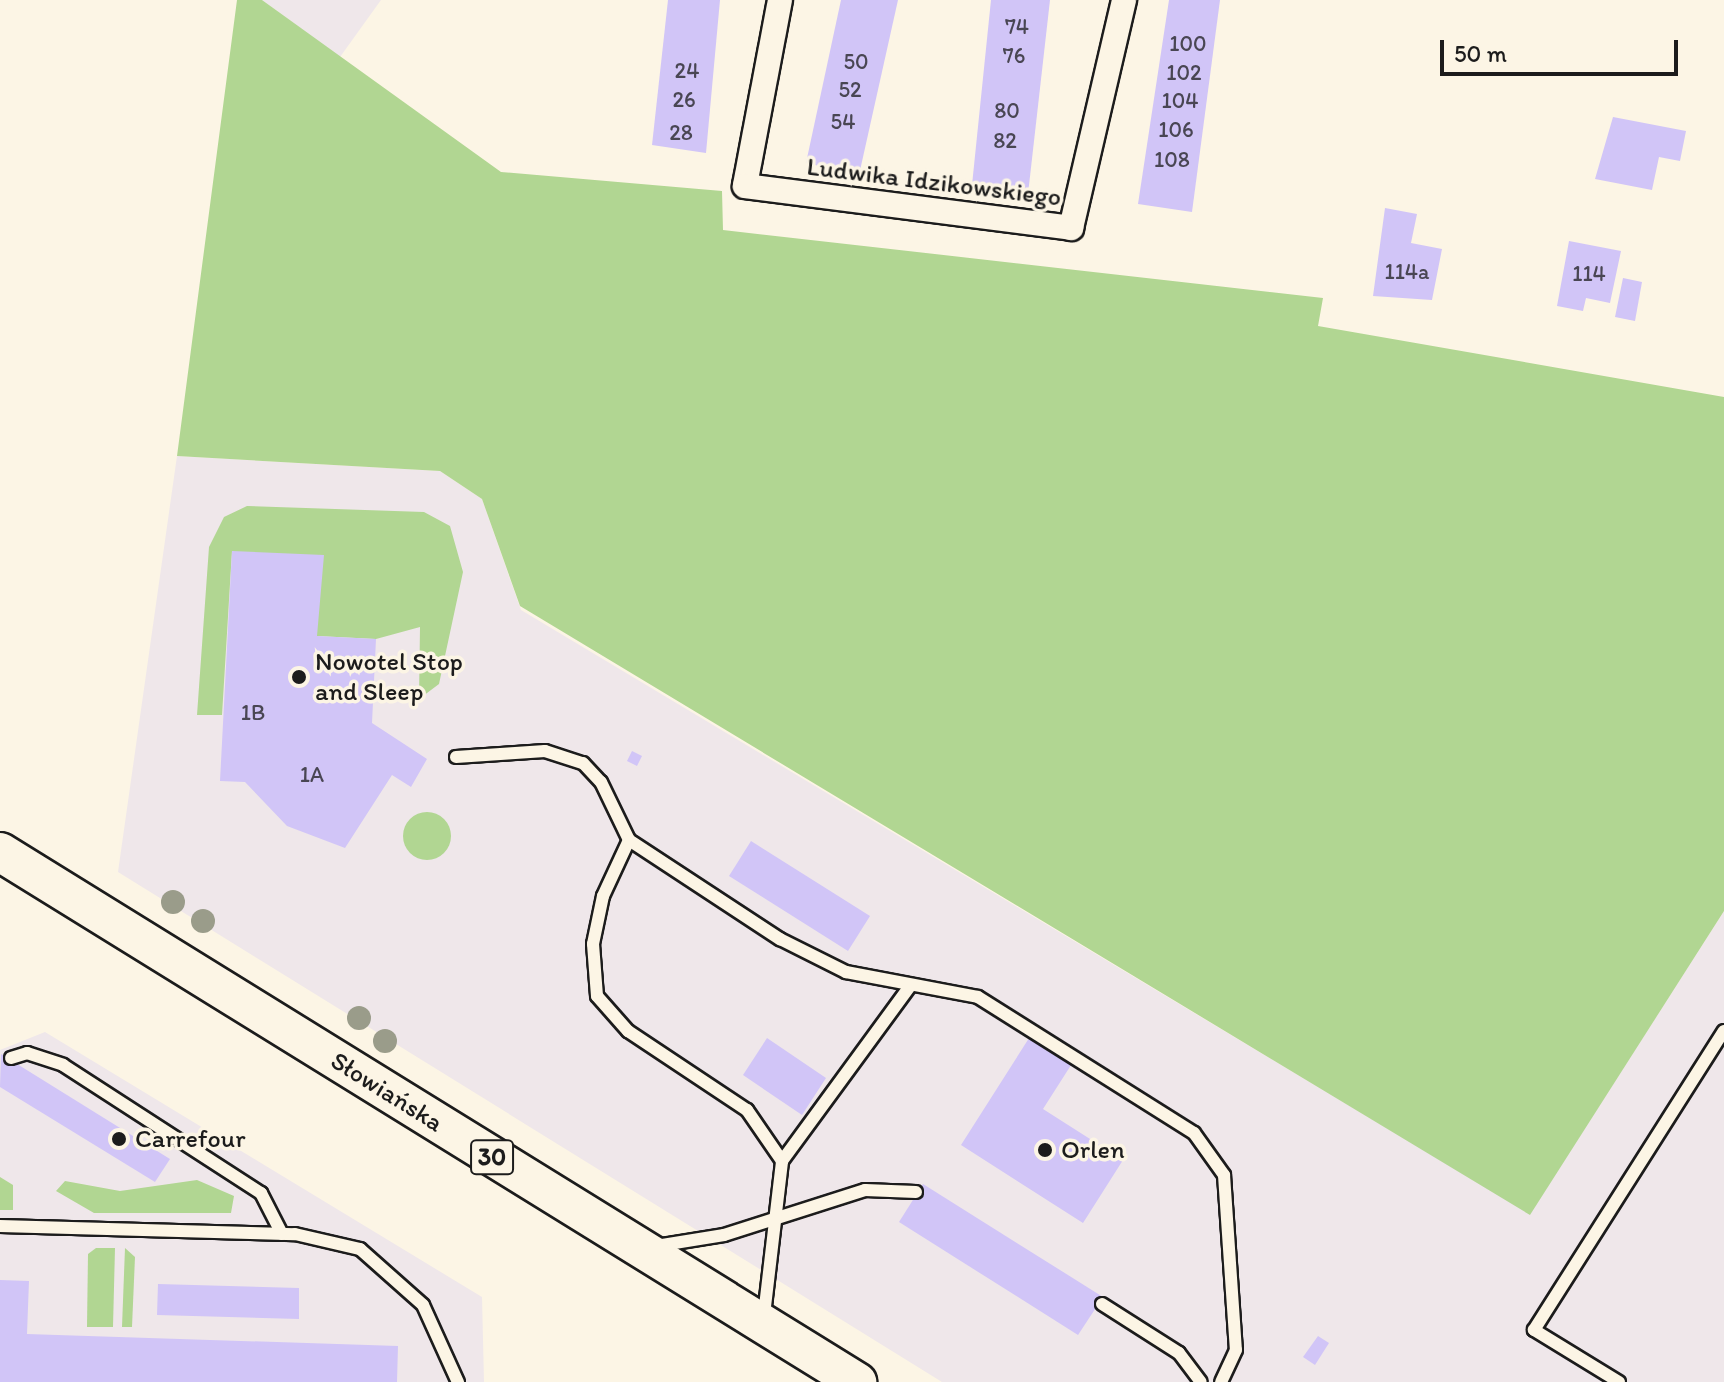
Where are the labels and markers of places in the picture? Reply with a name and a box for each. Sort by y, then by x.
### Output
place label: Nowotel Stop and Sleep [315,646,463,708]
marker: Nowotel Stop and Sleep [290,668,308,686]
place label: Carrefour [135,1123,245,1155]
marker: Carrefour [110,1130,128,1148]
place label: Orlen [1061,1134,1125,1166]
marker: Orlen [1036,1141,1054,1159]

